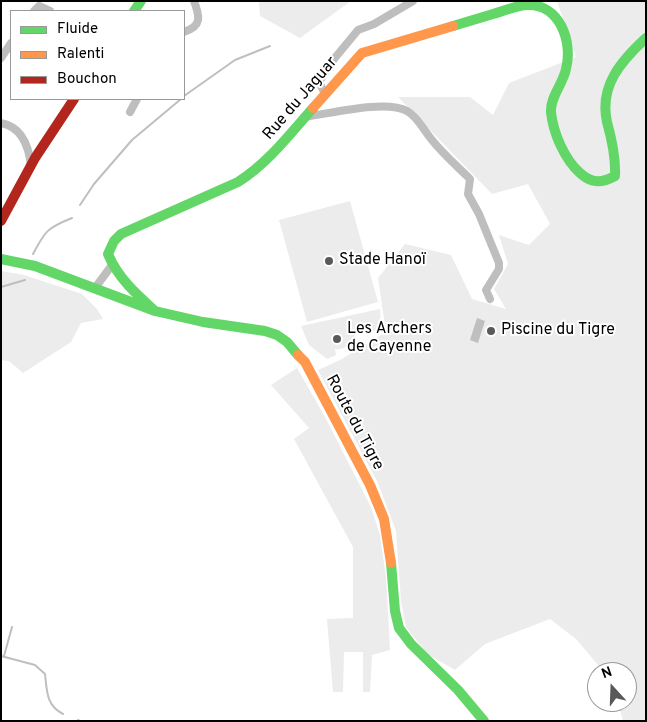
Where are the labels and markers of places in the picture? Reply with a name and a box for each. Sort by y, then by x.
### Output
place label: Stade Hanoï [339,251,426,271]
marker: Stade Hanoï [323,255,335,267]
place label: Les Archers de Cayenne [347,320,432,358]
place label: Piscine du Tigre [501,321,615,341]
marker: Piscine du Tigre [485,325,497,337]
marker: Les Archers de Cayenne [331,333,343,345]

